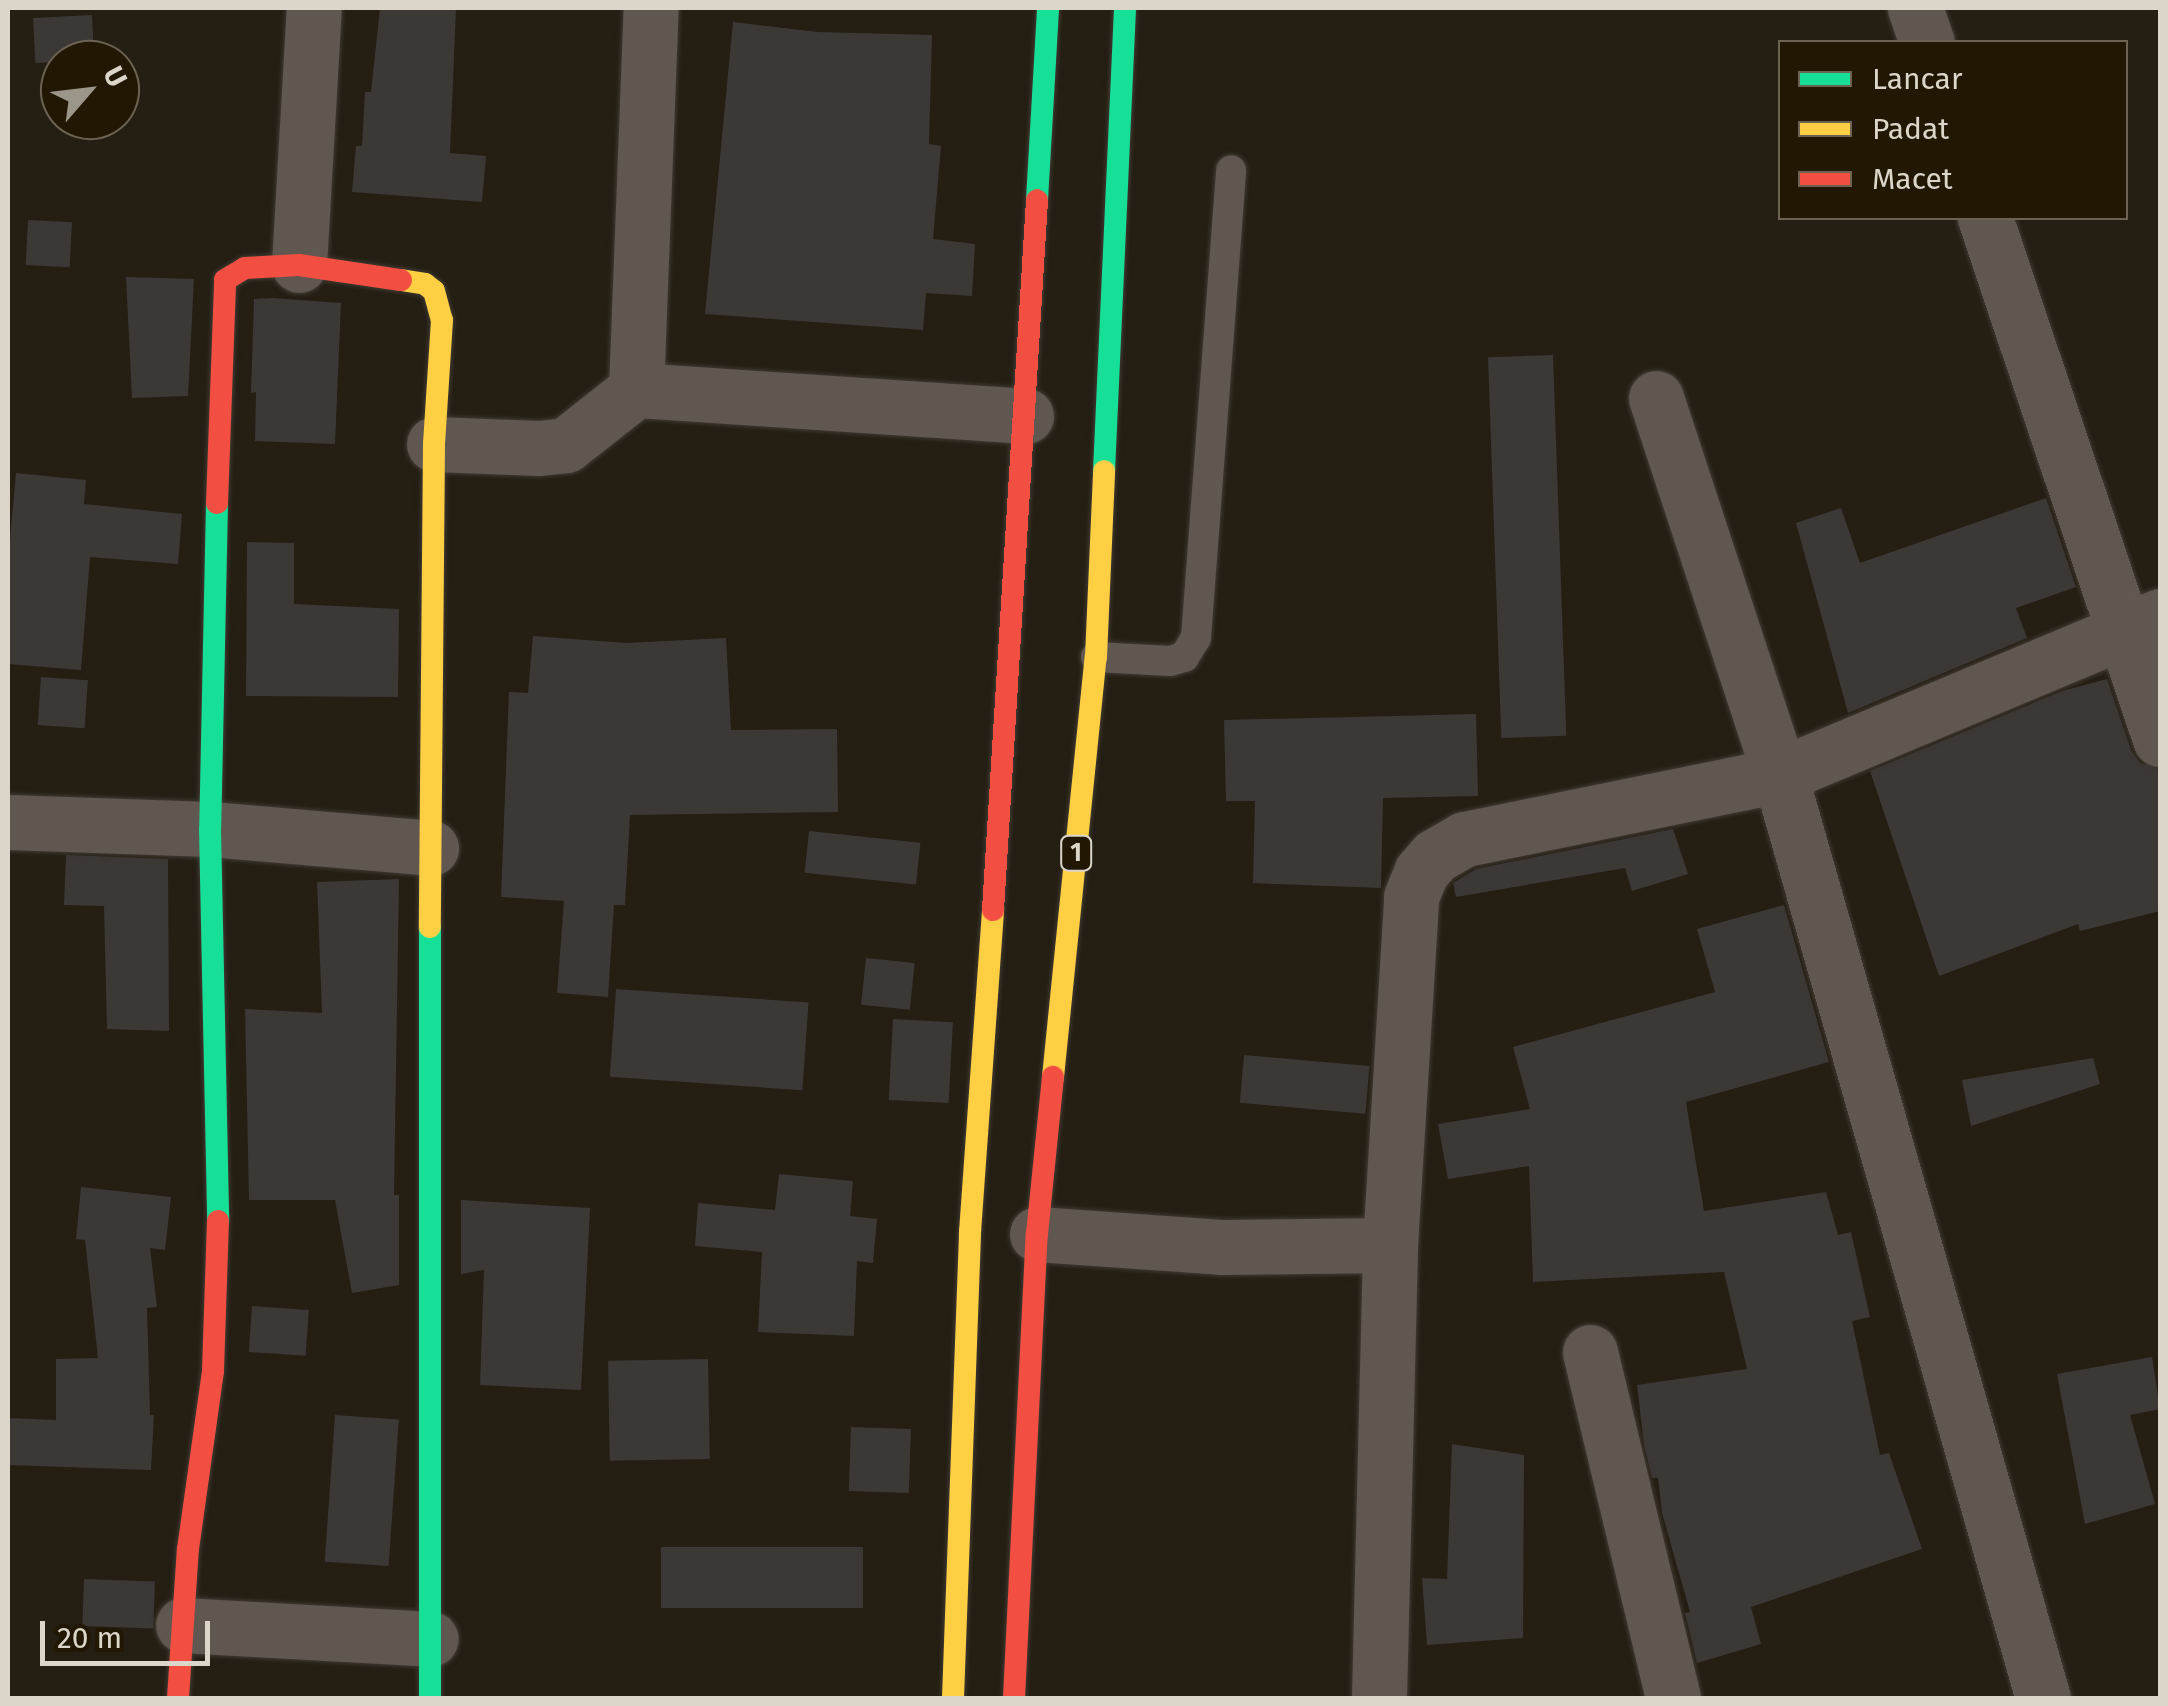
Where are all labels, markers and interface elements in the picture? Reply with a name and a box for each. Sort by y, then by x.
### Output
north arrow [40,40,140,140]
legend [1778,40,2128,220]
text: U [96,61,134,92]
text: Lancar [1872,61,1962,97]
text: Padat [1872,111,1949,147]
text: Macet [1872,161,1953,197]
road number: 1 [1058,833,1094,873]
scale bar [45,1601,215,1663]
text: 20 m [57,1620,122,1656]

